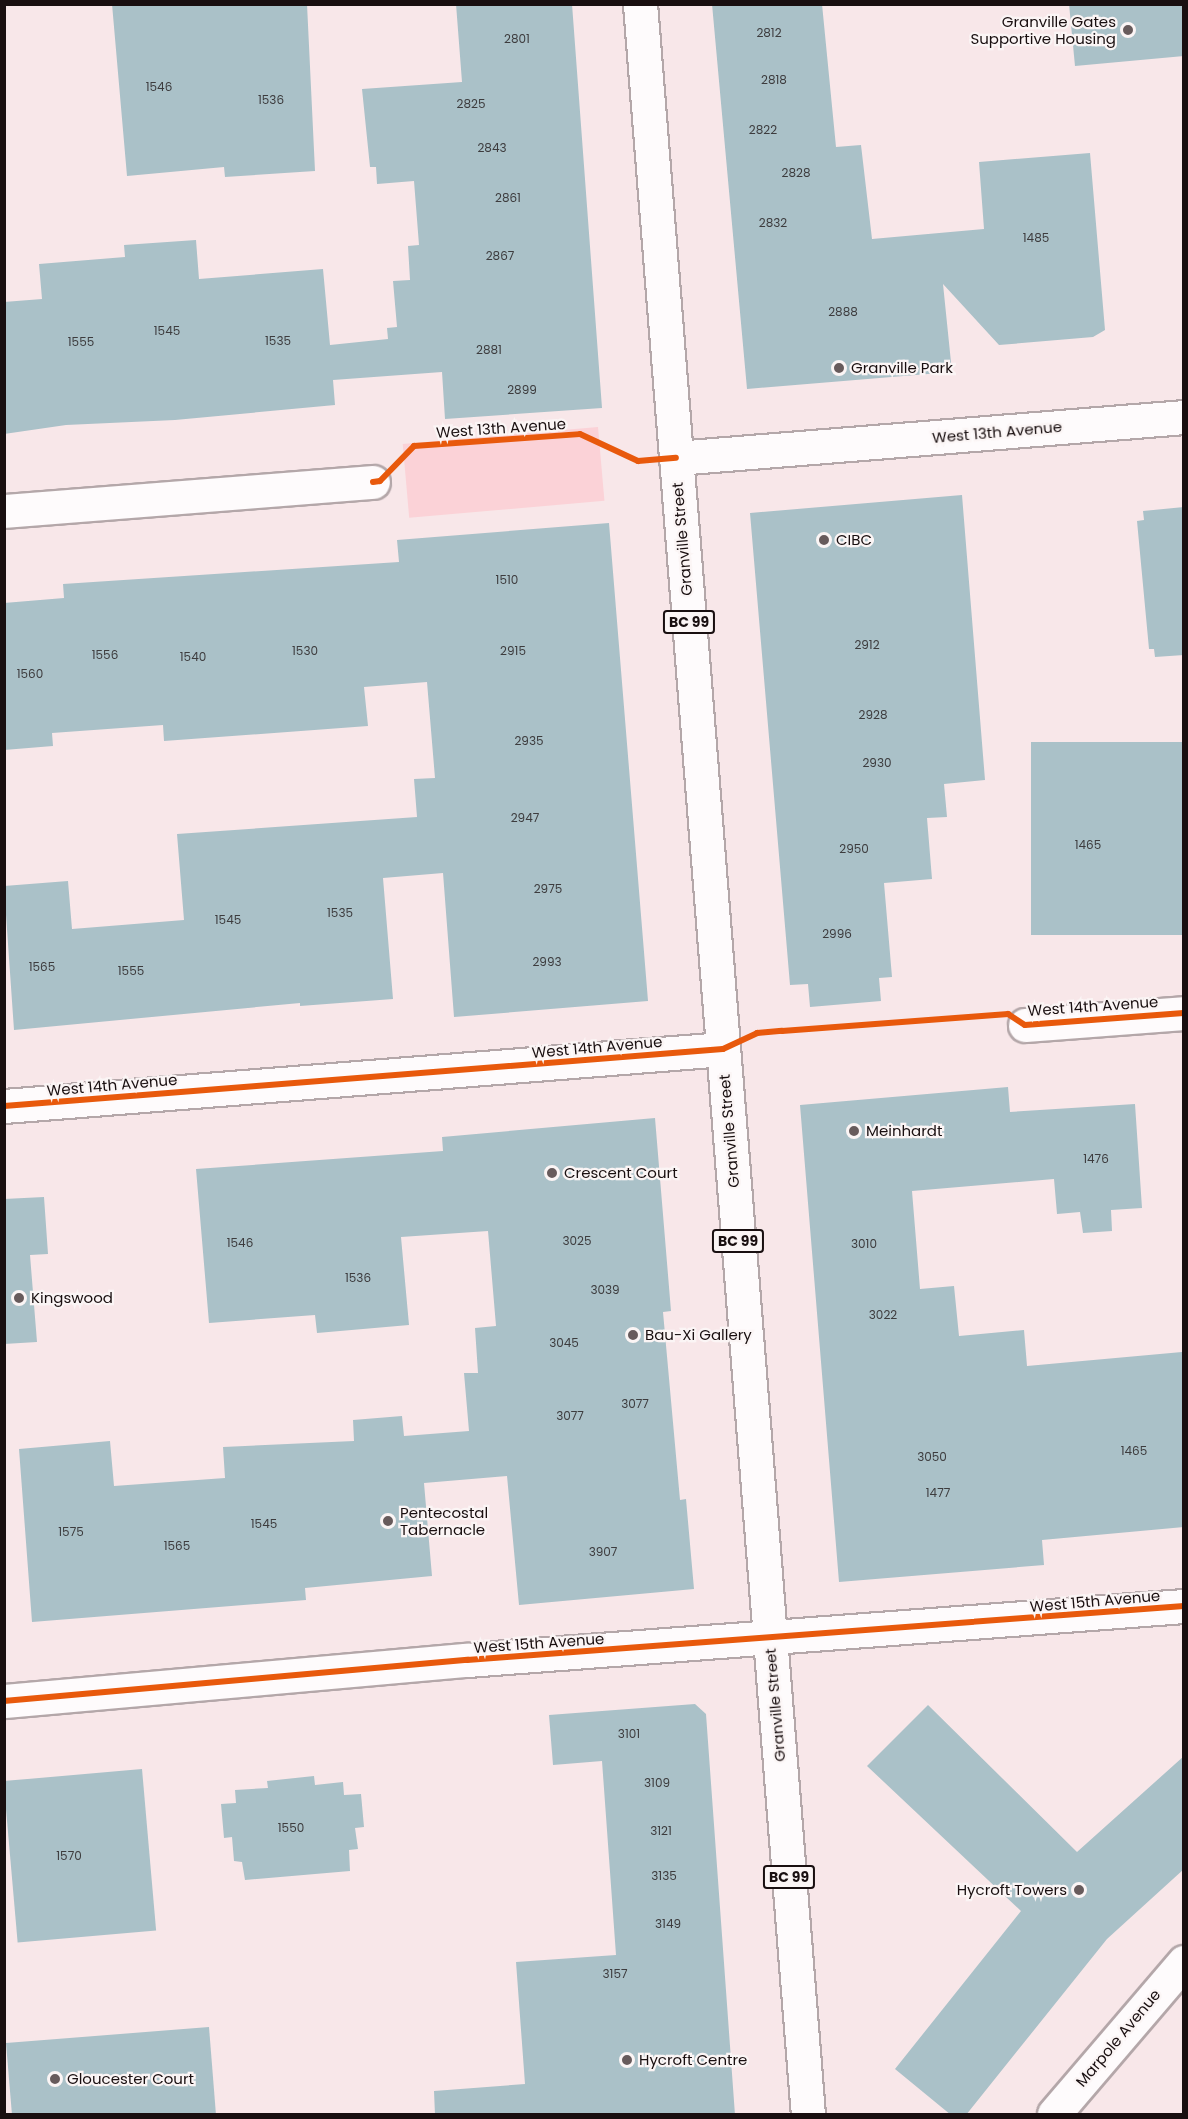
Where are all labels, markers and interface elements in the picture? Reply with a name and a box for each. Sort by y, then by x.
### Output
place label: Granville Gates Supportive Housing [970,12,1116,47]
marker: Granville Gates Supportive Housing [1121,23,1135,37]
house number: 2812 [756,26,782,40]
house number: 2801 [504,32,530,46]
house number: 2818 [761,73,787,87]
house number: 1546 [146,80,172,94]
house number: 1536 [258,93,284,107]
house number: 2825 [457,97,485,111]
house number: 2822 [749,123,777,137]
house number: 2843 [477,141,507,155]
house number: 2828 [782,166,810,180]
house number: 2861 [495,191,521,205]
house number: 2832 [759,216,787,230]
house number: 1485 [1023,231,1049,245]
house number: 2867 [486,249,514,263]
house number: 2888 [828,305,858,319]
house number: 1545 [154,324,180,338]
house number: 1535 [265,334,291,348]
house number: 1555 [68,335,94,349]
house number: 2881 [476,343,502,357]
place label: Granville Park [851,359,953,377]
marker: Granville Park [832,361,846,375]
house number: 2899 [507,383,537,397]
street label: West 13th Avenue [435,414,567,442]
street label: West 13th Avenue [931,417,1063,447]
street label: Granville Street [668,482,696,596]
place label: CIBC [836,531,872,549]
marker: CIBC [817,533,831,547]
house number: 1510 [496,573,518,587]
road number: BC 99 [662,611,716,633]
house number: 2912 [854,638,880,652]
house number: 1530 [292,644,318,658]
house number: 2915 [500,644,526,658]
house number: 1556 [92,648,118,662]
house number: 1540 [180,650,206,664]
house number: 1560 [17,667,43,681]
house number: 2928 [859,708,887,722]
house number: 2935 [514,734,544,748]
house number: 2930 [862,756,892,770]
house number: 2947 [511,811,539,825]
house number: 1465 [1075,838,1101,852]
house number: 2950 [839,842,869,856]
house number: 2975 [534,882,562,896]
house number: 1535 [327,906,353,920]
house number: 1545 [215,913,241,927]
house number: 2996 [822,927,852,941]
house number: 2993 [532,955,562,969]
house number: 1565 [29,960,55,974]
house number: 1555 [118,964,144,978]
street label: West 14th Avenue [1027,992,1159,1020]
street label: West 14th Avenue [531,1032,663,1062]
street label: West 14th Avenue [46,1070,178,1100]
street label: Granville Street [715,1074,743,1188]
place label: Meinhardt [866,1122,942,1140]
marker: Meinhardt [847,1124,861,1138]
house number: 1476 [1083,1152,1109,1166]
place label: Crescent Court [564,1164,678,1182]
marker: Crescent Court [545,1166,559,1180]
road number: BC 99 [711,1230,765,1252]
house number: 3025 [562,1234,592,1248]
house number: 1546 [227,1236,253,1250]
house number: 3010 [851,1237,877,1251]
house number: 1536 [345,1271,371,1285]
house number: 3039 [590,1283,620,1297]
place label: Kingswood [31,1289,113,1307]
marker: Kingswood [12,1291,26,1305]
house number: 3022 [869,1308,897,1322]
place label: Bau-Xi Gallery [645,1326,752,1344]
marker: Bau-Xi Gallery [626,1328,640,1342]
house number: 3045 [549,1336,579,1350]
house number: 3077 [621,1397,649,1411]
house number: 3077 [556,1409,584,1423]
house number: 1465 [1121,1444,1147,1458]
house number: 3050 [917,1450,947,1464]
house number: 1477 [926,1486,950,1500]
place label: Pentecostal Tabernacle [400,1503,488,1538]
marker: Pentecostal Tabernacle [381,1514,395,1528]
house number: 1545 [251,1517,277,1531]
house number: 1575 [58,1525,84,1539]
house number: 1565 [164,1539,190,1553]
house number: 3907 [589,1545,617,1559]
street label: West 15th Avenue [1029,1586,1161,1616]
street label: West 15th Avenue [473,1629,605,1657]
street label: Granville Street [761,1648,789,1762]
house number: 3101 [618,1727,640,1741]
house number: 3109 [644,1776,670,1790]
house number: 1550 [278,1821,304,1835]
house number: 3121 [650,1824,672,1838]
house number: 1570 [56,1849,82,1863]
road number: BC 99 [762,1866,816,1888]
house number: 3135 [651,1869,677,1883]
place label: Hycroft Towers [957,1881,1067,1899]
marker: Hycroft Towers [1072,1883,1086,1897]
house number: 3149 [655,1917,681,1931]
house number: 3157 [603,1967,627,1981]
street label: Marpole Avenue [1072,1986,1164,2090]
place label: Hycroft Centre [639,2051,747,2069]
marker: Hycroft Centre [620,2053,634,2067]
place label: Gloucester Court [67,2070,194,2088]
marker: Gloucester Court [48,2072,62,2086]

